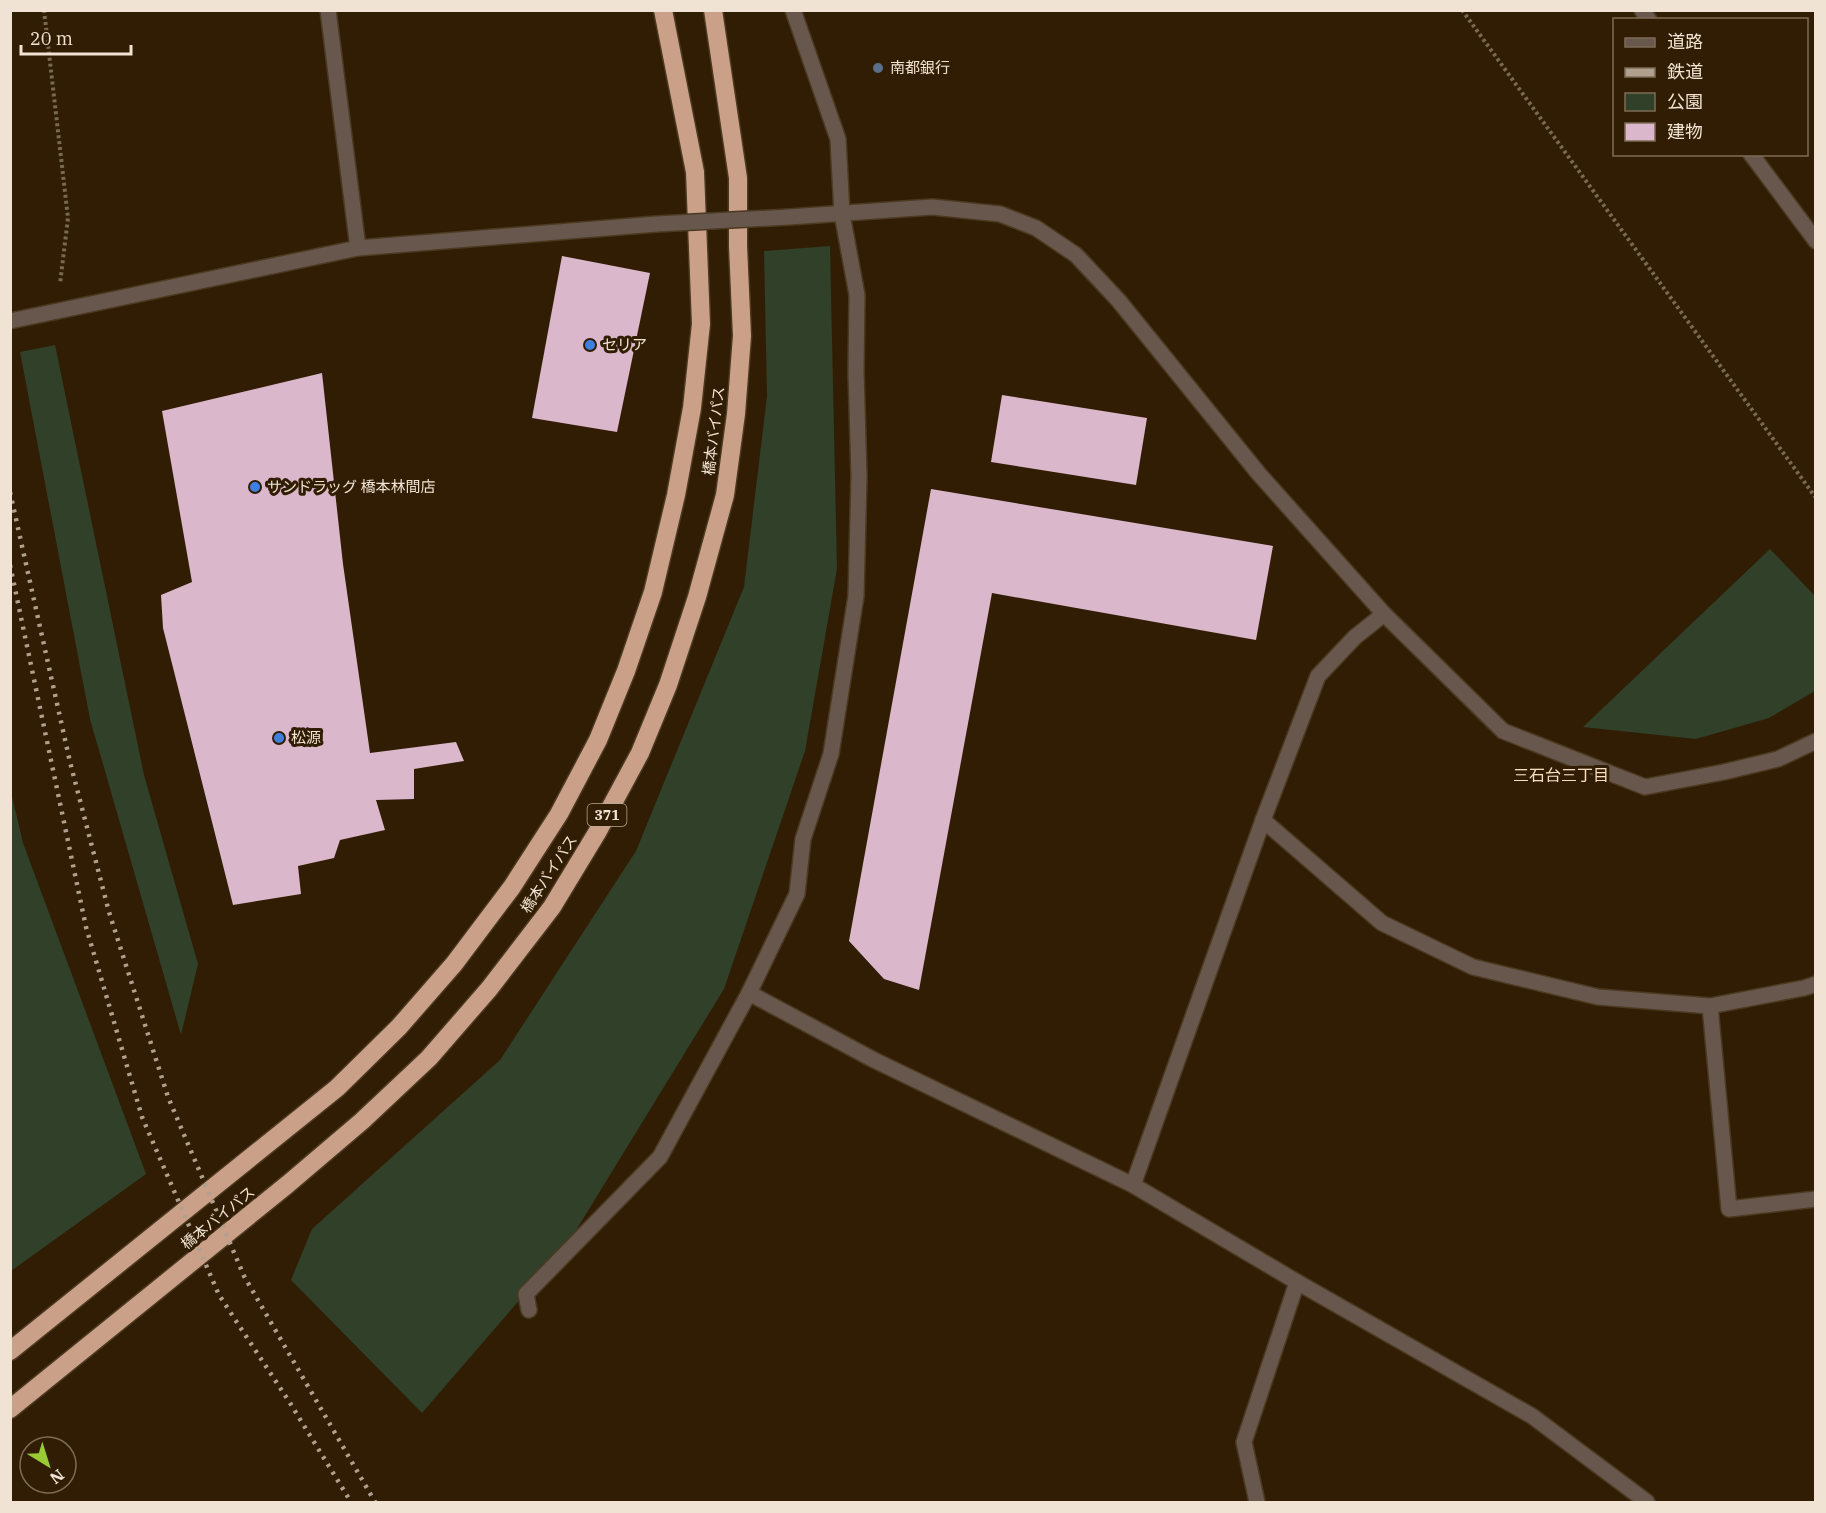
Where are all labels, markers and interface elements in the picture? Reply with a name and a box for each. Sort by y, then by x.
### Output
scale bar [21,18,130,56]
legend [1613,18,1808,156]
text: 20 m [30,27,73,50]
text: 道路 [1667,30,1703,53]
place label: 南都銀行 [890,58,950,77]
text: 鉄道 [1667,60,1703,83]
marker: 南都銀行 [871,61,885,75]
text: 公園 [1667,90,1703,113]
text: 建物 [1667,120,1703,143]
place label: セリア [602,335,647,354]
marker: セリア [583,338,597,352]
street label: 橋本バイパス [699,385,728,477]
place label: サンドラッグ 橋本林間店 [267,477,435,496]
marker: サンドラッグ 橋本林間店 [248,480,262,494]
place label: 松源 [291,728,321,747]
marker: 松源 [272,731,286,745]
district label: 三石台三丁目 [1513,765,1609,785]
road number: 371 [588,804,626,826]
street label: 橋本バイパス [516,831,581,917]
street label: 橋本バイパス [177,1182,259,1253]
north arrow [18,1435,78,1495]
text: N [46,1465,68,1489]

